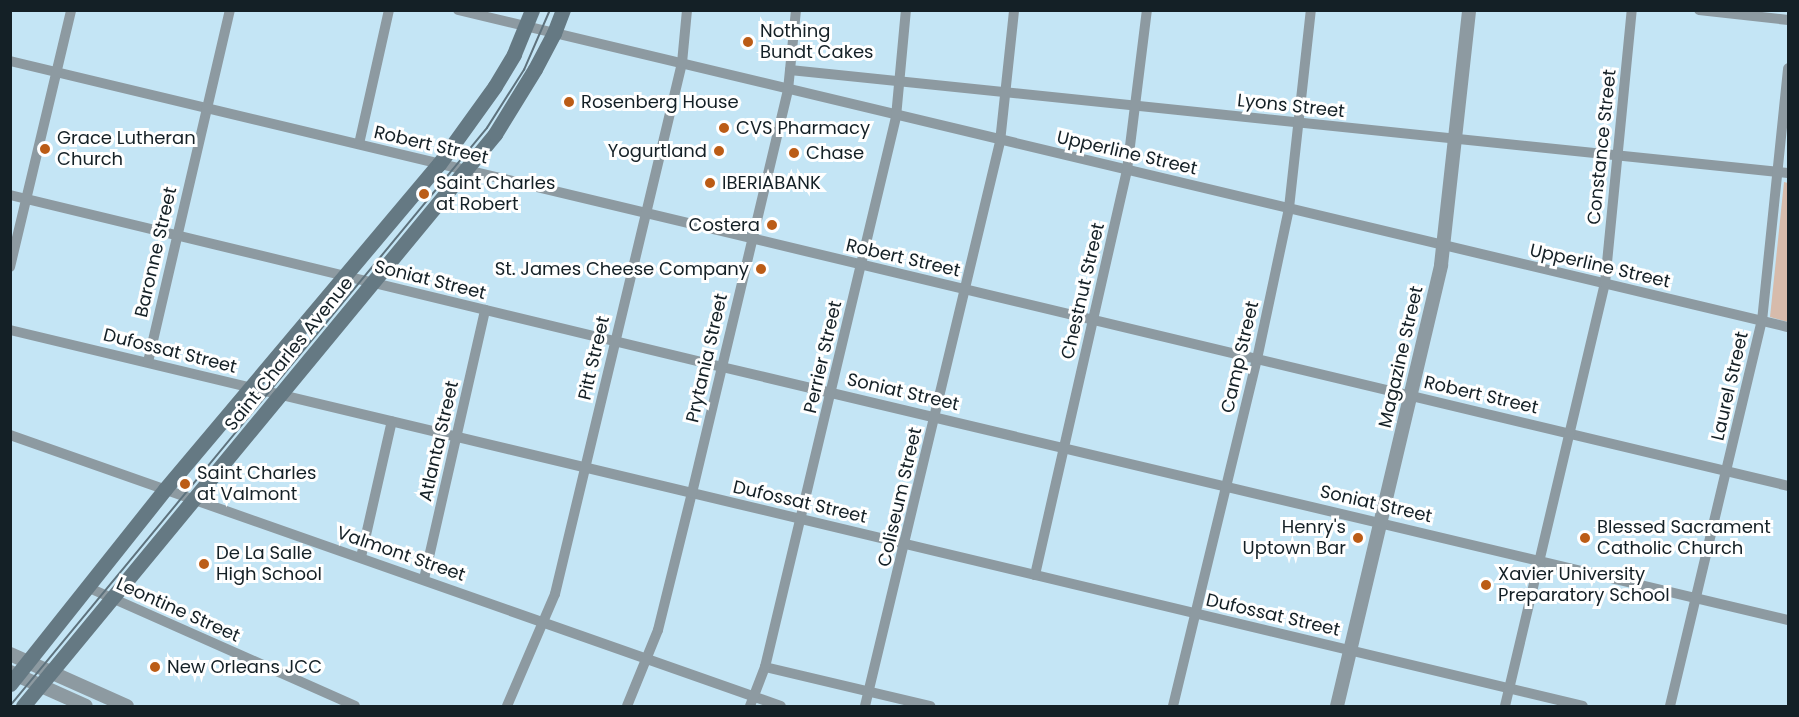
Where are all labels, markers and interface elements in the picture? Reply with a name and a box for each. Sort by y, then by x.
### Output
place label: Nothing Bundt Cakes [760,21,873,63]
marker: Nothing Bundt Cakes [741,35,755,49]
street label: Constance Street [1583,68,1621,226]
street label: Lyons Street [1236,90,1346,122]
place label: Rosenberg House [581,91,739,113]
marker: Rosenberg House [562,95,576,109]
place label: CVS Pharmacy [736,117,870,139]
street label: Robert Street [372,121,490,169]
marker: CVS Pharmacy [717,121,731,135]
street label: Upperline Street [1055,126,1199,180]
place label: Grace Lutheran Church [57,128,196,170]
place label: Yogurtland [608,140,707,162]
marker: Grace Lutheran Church [38,142,52,156]
place label: Chase [806,142,864,164]
marker: Yogurtland [712,144,726,158]
marker: Chase [787,146,801,160]
place label: IBERIABANK [722,172,821,194]
place label: Saint Charles at Robert [436,173,555,216]
marker: IBERIABANK [703,176,717,190]
street label: Baronne Street [131,185,181,319]
marker: Saint Charles at Robert [417,187,431,201]
place label: Costera [689,214,760,236]
marker: Costera [765,218,779,232]
street label: Chestnut Street [1057,221,1109,361]
street label: Robert Street [844,234,962,282]
street label: Upperline Street [1528,239,1672,293]
street label: Soniat Street [372,256,488,304]
place label: St. James Cheese Company [495,258,749,280]
marker: St. James Cheese Company [754,262,768,276]
street label: Saint Charles Avenue [220,273,358,435]
street label: Magazine Street [1374,284,1428,430]
street label: Prytania Street [682,291,732,425]
street label: Perrier Street [800,299,846,415]
street label: Camp Street [1217,299,1263,415]
street label: Pitt Street [574,314,614,402]
street label: Dufossat Street [101,324,239,378]
street label: Laurel Street [1707,329,1753,443]
street label: Soniat Street [845,369,961,415]
street label: Robert Street [1422,371,1540,419]
street label: Atlanta Street [415,379,463,503]
street label: Coliseum Street [873,425,927,569]
place label: Saint Charles at Valmont [197,463,316,506]
street label: Dufossat Street [731,476,869,528]
marker: Saint Charles at Valmont [178,477,192,491]
street label: Soniat Street [1318,481,1434,527]
place label: Henry's Uptown Bar [1243,517,1346,560]
place label: Blessed Sacrament Catholic Church [1597,517,1771,560]
street label: Valmont Street [334,522,468,586]
marker: Henry's Uptown Bar [1351,531,1365,545]
marker: Blessed Sacrament Catholic Church [1578,531,1592,545]
place label: De La Salle High School [216,543,322,586]
marker: De La Salle High School [197,557,211,571]
place label: Xavier University Preparatory School [1498,564,1670,606]
street label: Leontine Street [113,573,243,647]
marker: Xavier University Preparatory School [1479,578,1493,592]
street label: Dufossat Street [1204,589,1342,641]
place label: New Orleans JCC [167,656,322,678]
marker: New Orleans JCC [148,660,162,674]

